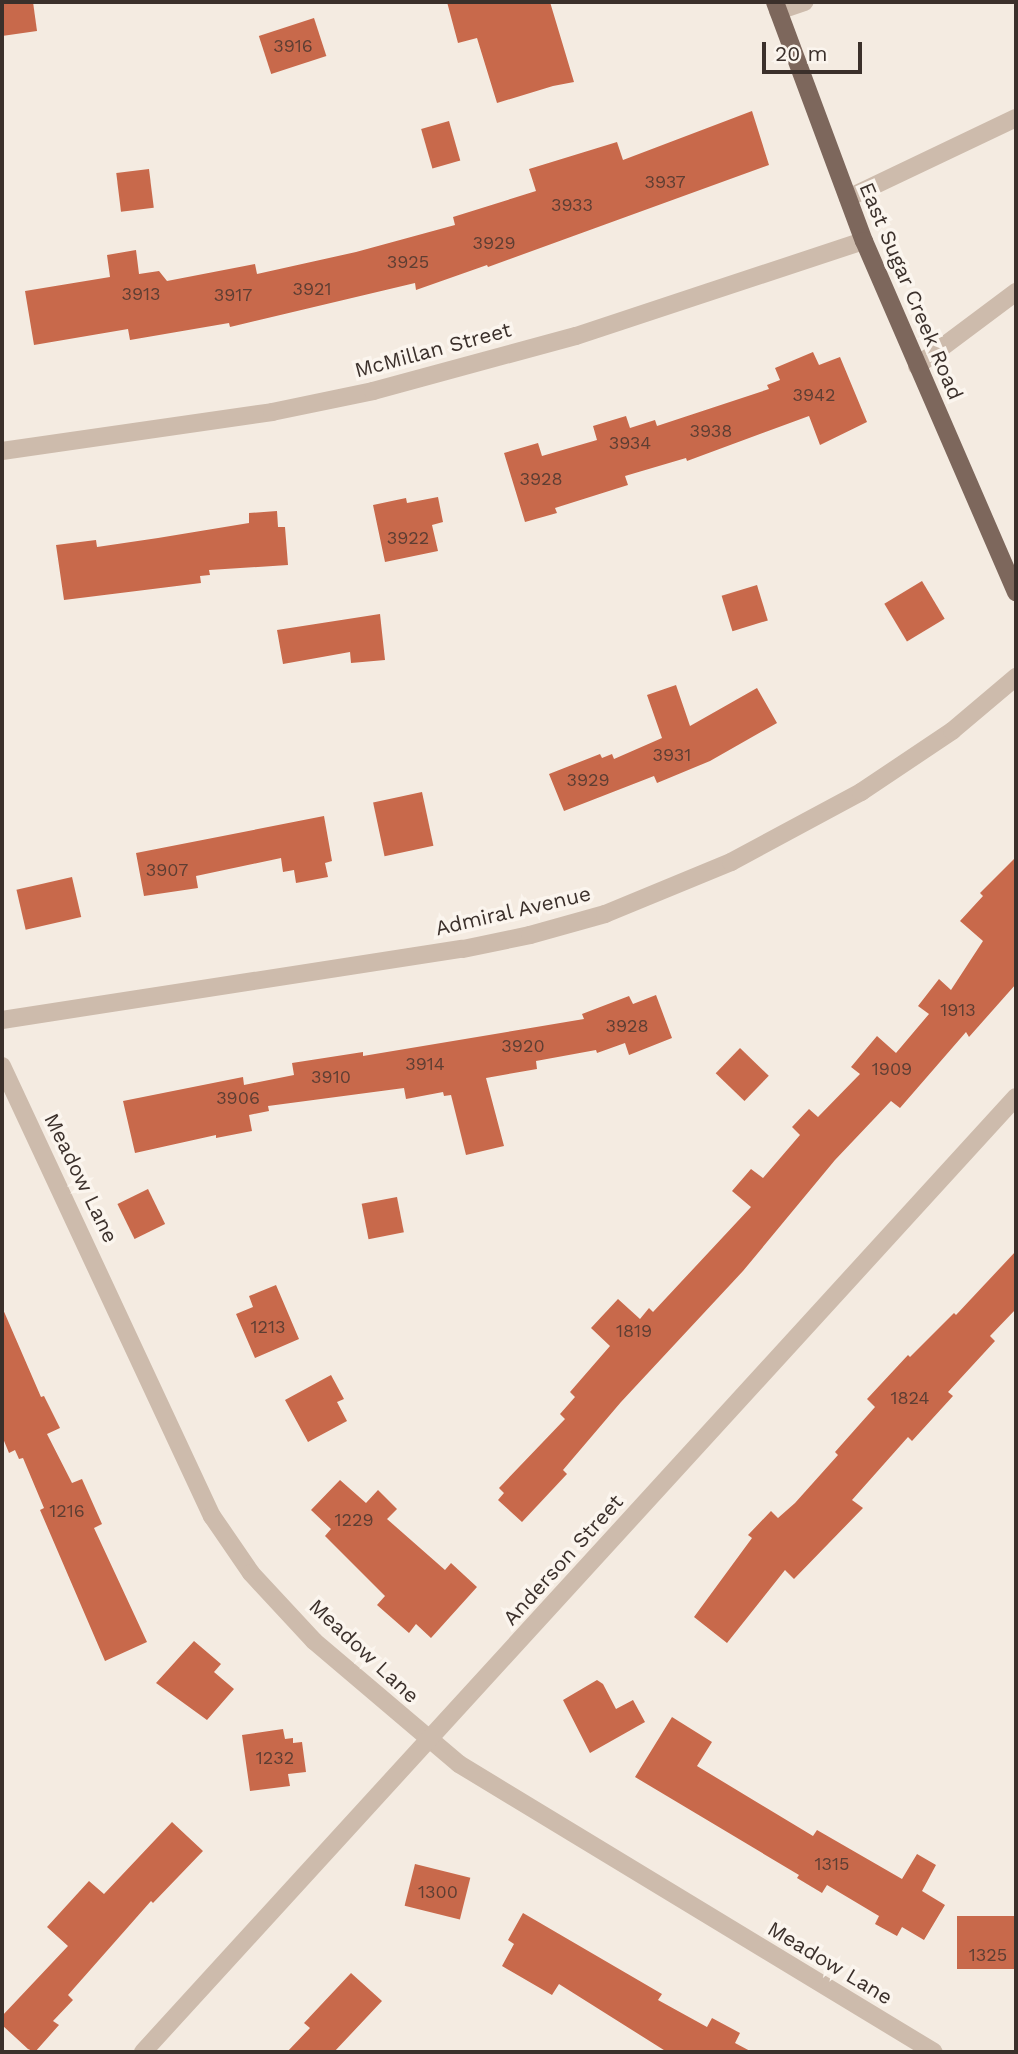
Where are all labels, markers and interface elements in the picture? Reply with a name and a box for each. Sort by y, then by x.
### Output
scale bar [766,28,866,72]
house number: 3916 [273,35,313,57]
text: 20 m [775,41,827,66]
house number: 3937 [644,171,686,193]
street label: East Sugar Creek Road [854,178,968,404]
house number: 3933 [551,194,593,216]
house number: 3929 [472,232,516,254]
house number: 3925 [387,251,429,273]
house number: 3921 [292,278,332,300]
house number: 3913 [121,283,161,305]
house number: 3917 [214,284,252,306]
street label: McMillan Street [352,317,514,383]
house number: 3942 [792,384,836,406]
house number: 3938 [690,420,732,442]
house number: 3934 [609,432,651,454]
house number: 3928 [519,468,563,490]
house number: 3922 [387,527,429,549]
house number: 3931 [653,744,691,766]
house number: 3929 [566,769,610,791]
house number: 3907 [146,859,188,881]
street label: Admiral Avenue [432,881,594,941]
house number: 1913 [940,999,976,1021]
house number: 3928 [605,1015,649,1037]
house number: 3920 [501,1035,545,1057]
house number: 3914 [405,1053,445,1075]
house number: 1909 [872,1058,912,1080]
house number: 3910 [311,1066,351,1088]
house number: 3906 [216,1087,260,1109]
street label: Meadow Lane [39,1109,123,1247]
house number: 1213 [250,1316,286,1338]
house number: 1819 [616,1320,652,1342]
house number: 1824 [890,1387,930,1409]
street label: Anderson Street [498,1489,628,1631]
house number: 1216 [49,1500,85,1522]
house number: 1229 [334,1509,374,1531]
street label: Meadow Lane [304,1594,424,1708]
house number: 1232 [256,1747,294,1769]
house number: 1315 [814,1853,850,1875]
house number: 1300 [418,1881,458,1903]
street label: Meadow Lane [763,1916,897,2010]
house number: 1325 [969,1944,1007,1966]

